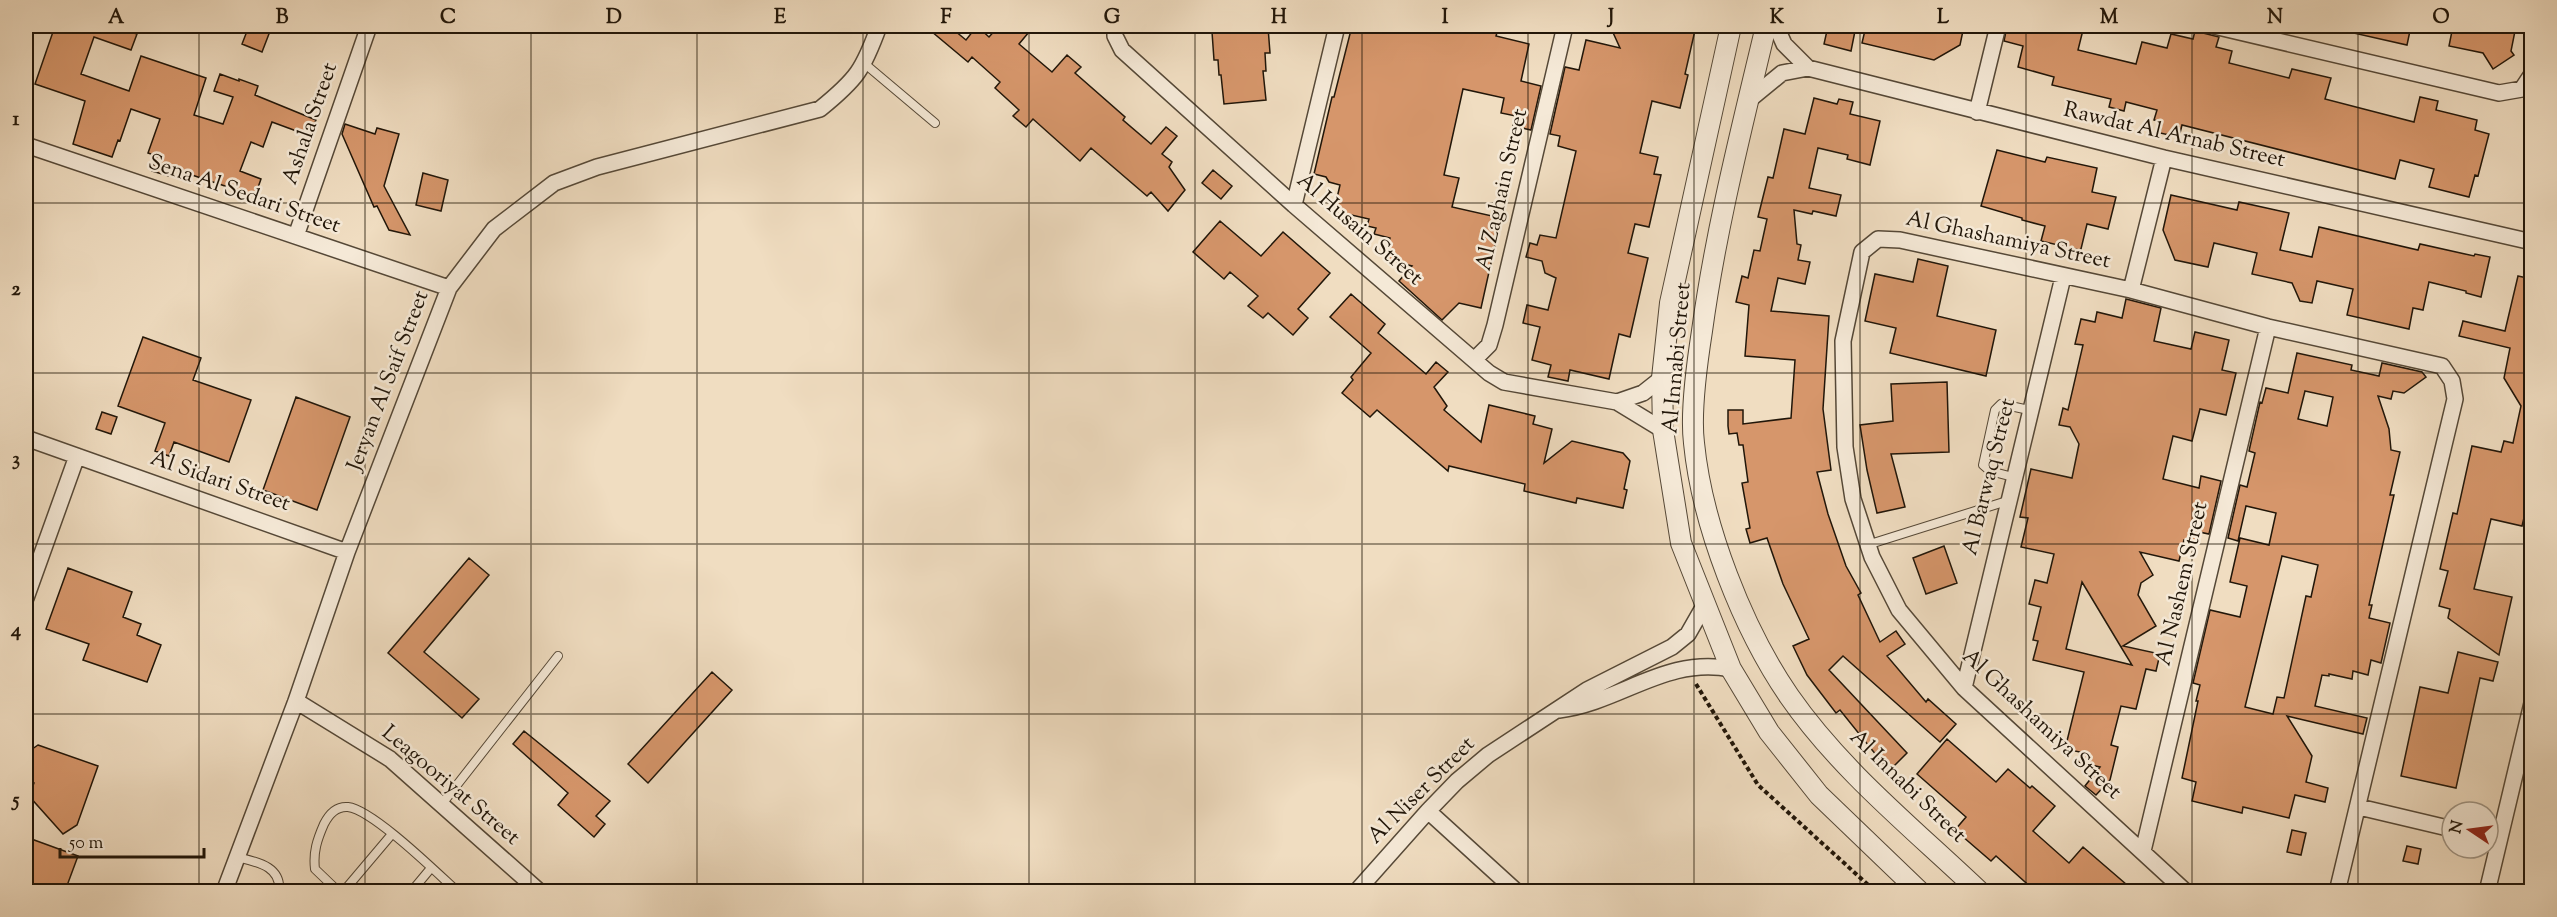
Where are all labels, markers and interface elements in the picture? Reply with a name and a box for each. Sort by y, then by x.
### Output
text: A [108,4,125,33]
text: B [276,4,289,33]
text: C [440,4,456,33]
text: D [606,4,622,33]
text: E [774,4,787,33]
text: F [940,4,952,33]
text: G [1104,4,1121,33]
text: H [1271,4,1287,33]
text: I [1442,4,1449,33]
text: J [1606,4,1614,33]
text: K [1770,4,1785,33]
text: L [1937,4,1950,33]
text: M [2100,4,2119,33]
text: N [2267,4,2283,33]
text: O [2432,4,2450,33]
street label: Ashala Street [275,58,347,189]
street label: Rawdat Al Arnab Street [2060,95,2289,177]
street label: Al Zaghain Street [1469,105,1537,274]
text: 1 [13,106,20,135]
street label: Sena Al Sedari Street [144,147,345,243]
street label: Al Husain Street [1289,166,1430,294]
street label: Al Ghashamiya Street [1903,204,2114,278]
text: 2 [11,276,21,305]
street label: Al Innabi Street [1655,281,1701,435]
street label: Jeryan Al Saif Street [339,286,438,477]
street label: Al Barwaq Street [1955,395,2025,559]
street label: Al Sidari Street [146,443,295,521]
text: 3 [12,446,20,475]
street label: Al Nashem Street [2149,498,2218,669]
text: 4 [10,617,21,646]
street label: Al Ghashamiya Street [1954,642,2128,808]
street label: Leagooriyat Street [374,718,527,854]
street label: Al Innabi Street [1841,723,1973,851]
street label: Al Niser Street [1361,729,1484,852]
text: 5 [11,787,20,816]
north arrow [2440,800,2500,860]
text: N [2445,818,2471,836]
scale bar [60,821,204,859]
text: 50 m [68,831,104,857]

